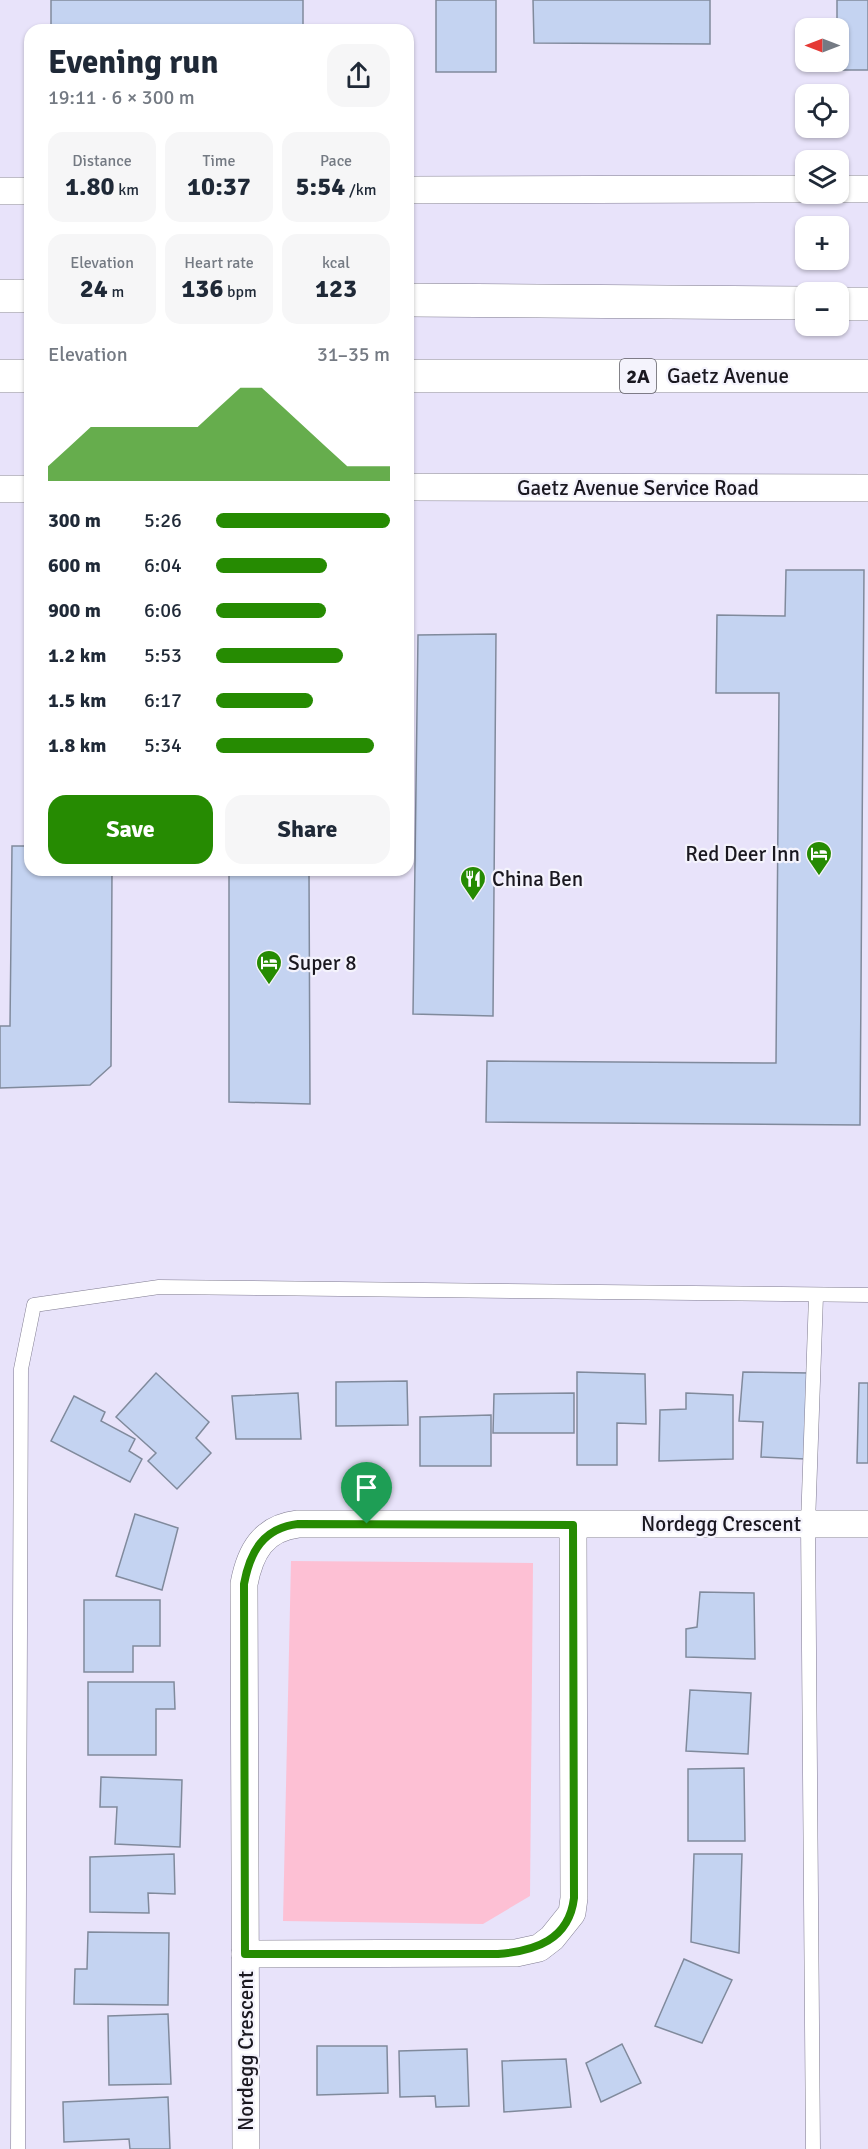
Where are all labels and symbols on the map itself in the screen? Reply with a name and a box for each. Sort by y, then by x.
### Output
north arrow [795,18,849,72]
road number: 2A [620,359,656,393]
street label: Gaetz Avenue [667,363,789,389]
street label: Gaetz Avenue Service Road [517,475,759,501]
hotel icon: Red Deer Inn [804,839,834,877]
place label: Red Deer Inn [685,841,800,867]
restaurant icon: China Ben [458,864,488,902]
place label: China Ben [492,866,583,892]
hotel icon: Super 8 [254,948,284,986]
place label: Super 8 [288,950,356,976]
pin [341,1462,392,1524]
street label: Nordegg Crescent [641,1511,801,1537]
street label: Nordegg Crescent [233,1971,259,2131]

